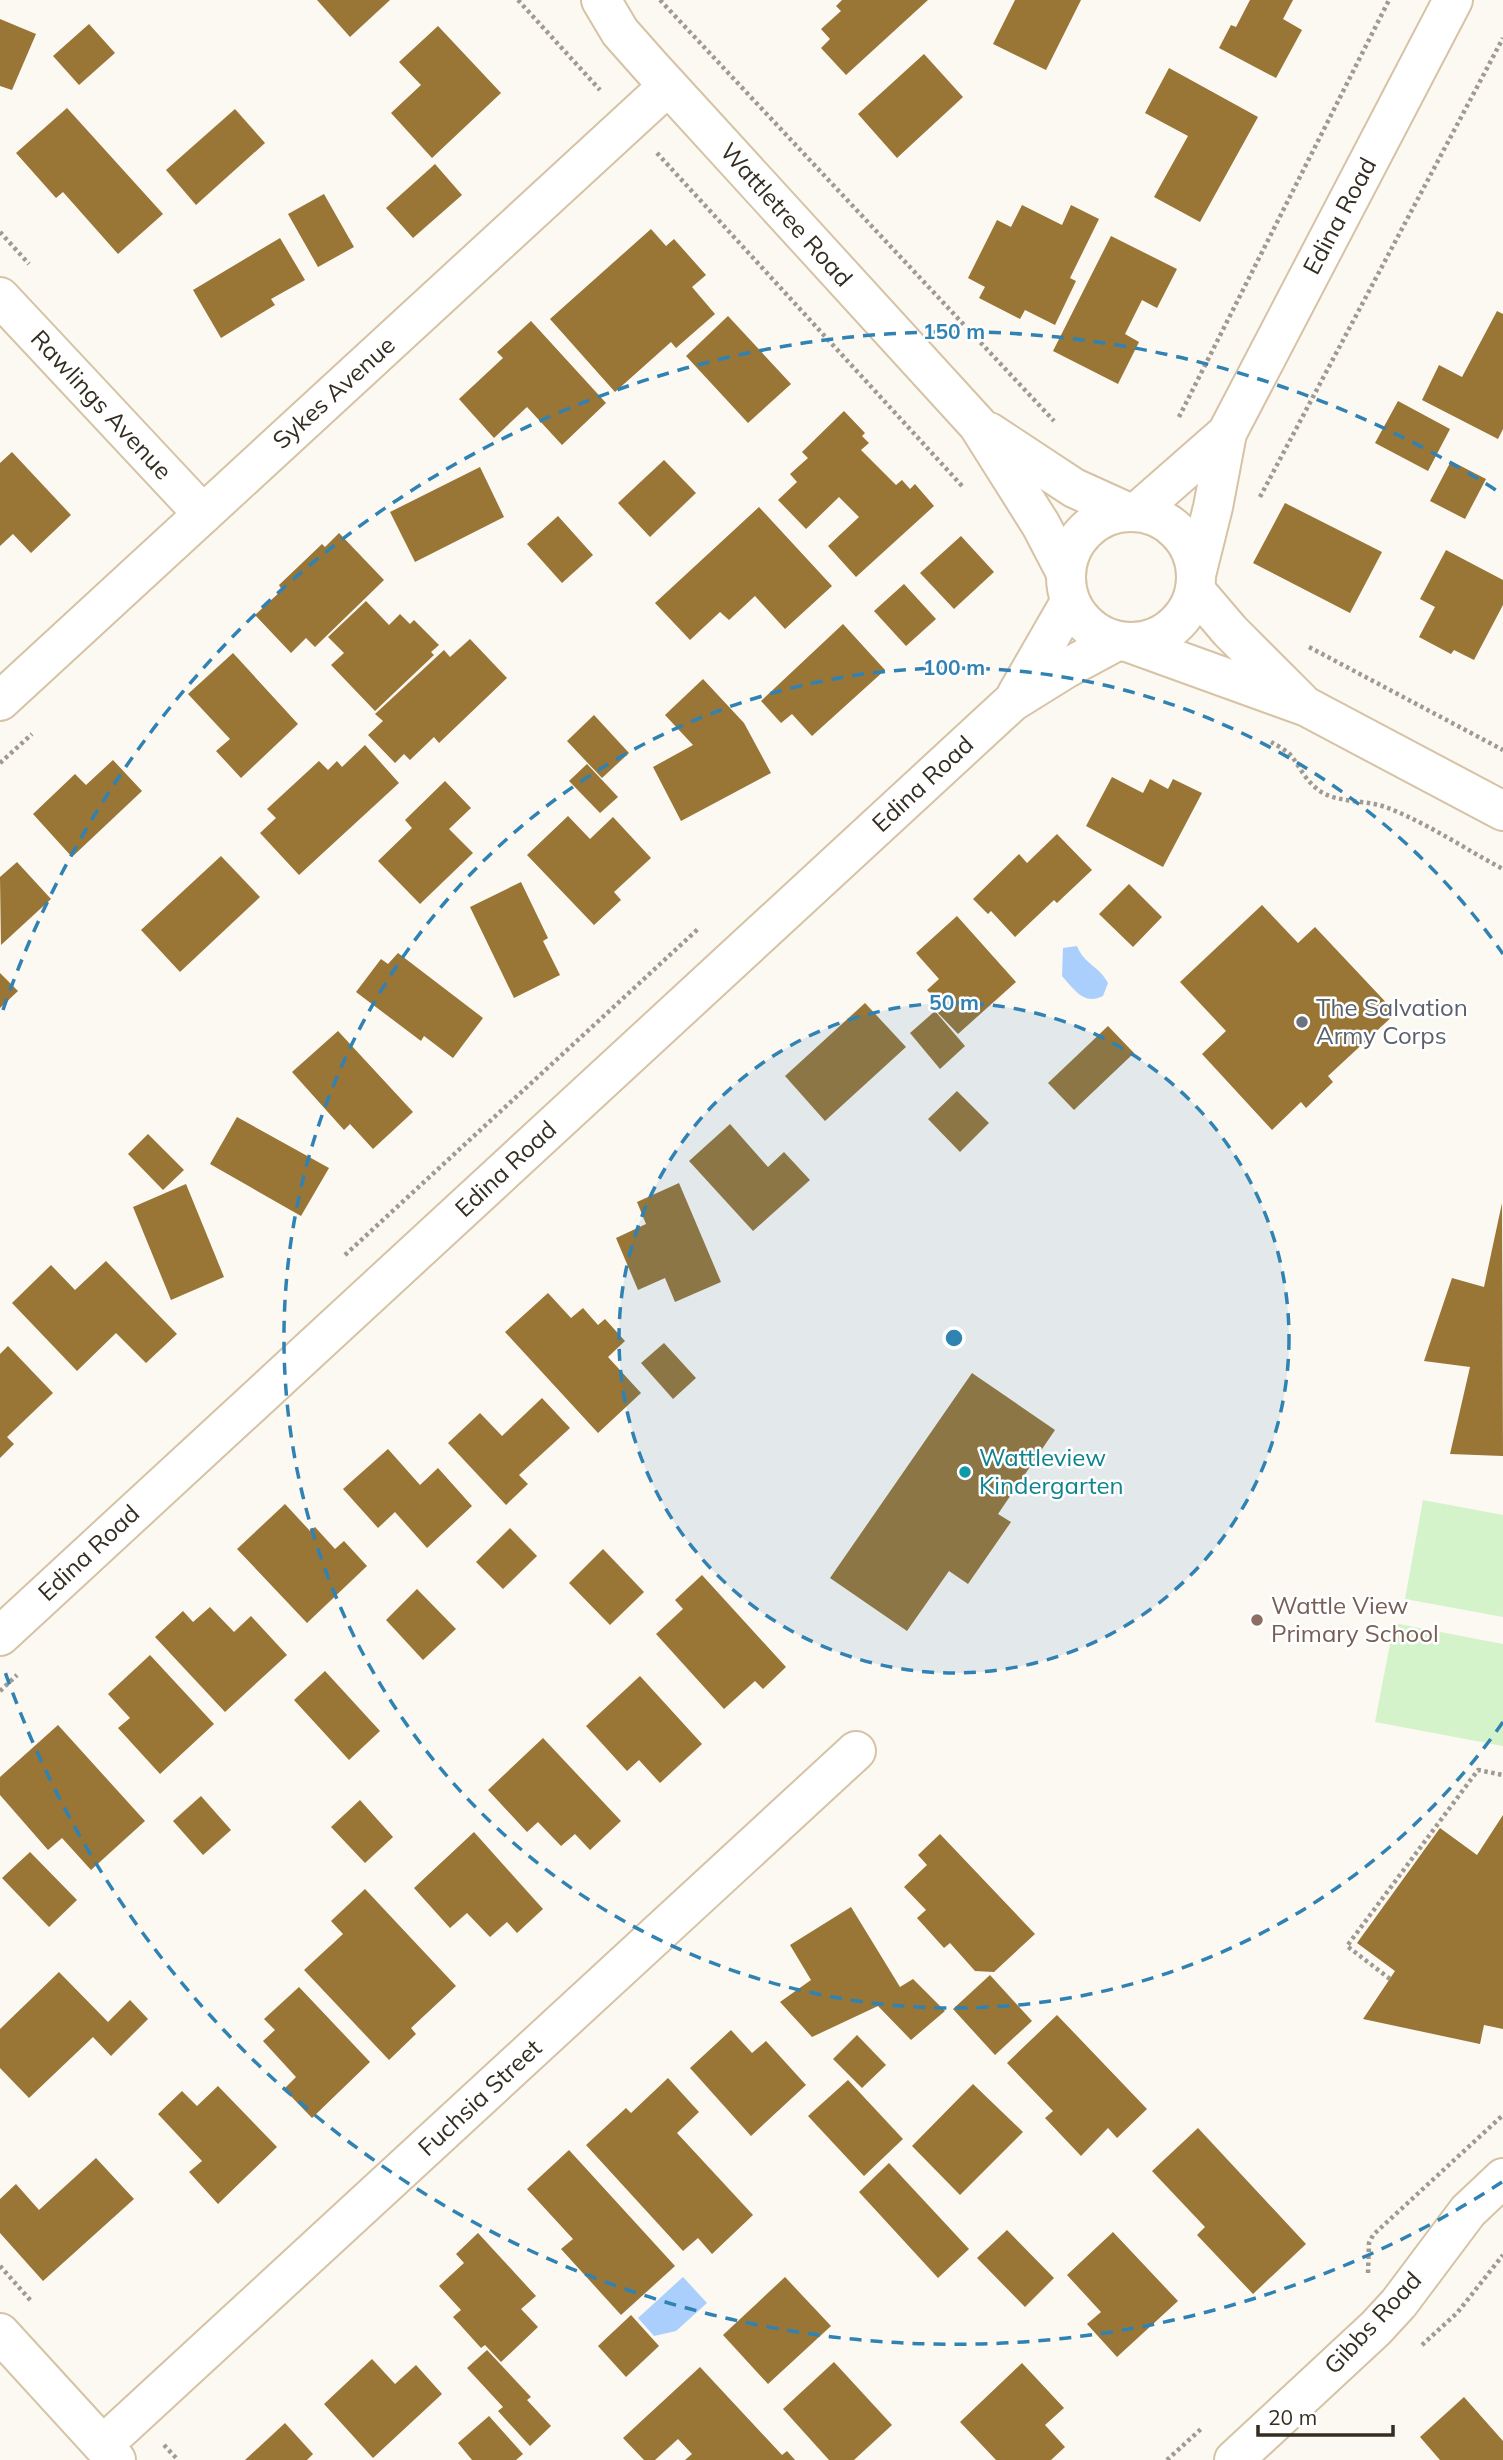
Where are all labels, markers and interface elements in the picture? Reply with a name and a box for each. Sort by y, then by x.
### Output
street label: Wattletree Road [714,136,859,292]
street label: Edina Road [1296,152,1382,279]
text: 150 m [923,318,985,344]
street label: Rawlings Avenue [25,323,179,485]
street label: Sykes Avenue [266,329,401,455]
text: 100 m [923,654,985,680]
street label: Edina Road [865,729,979,838]
text: 50 m [929,989,979,1015]
place label: The Salvation Army Corps [1316,992,1468,1050]
marker: The Salvation Army Corps [1294,1014,1310,1030]
street label: Edina Road [448,1114,562,1223]
centre of rings [942,1326,966,1350]
place label: Wattleview Kindergarten [979,1442,1124,1500]
marker: Wattleview Kindergarten [957,1464,973,1480]
street label: Edina Road [31,1498,145,1607]
place label: Wattle View Primary School [1271,1590,1439,1648]
marker: Wattle View Primary School [1249,1612,1265,1628]
street label: Fuchsia Street [411,2033,547,2162]
street label: Gibbs Road [1317,2265,1427,2380]
scale bar [1258,2394,1393,2438]
text: 20 m [1268,2404,1317,2430]

